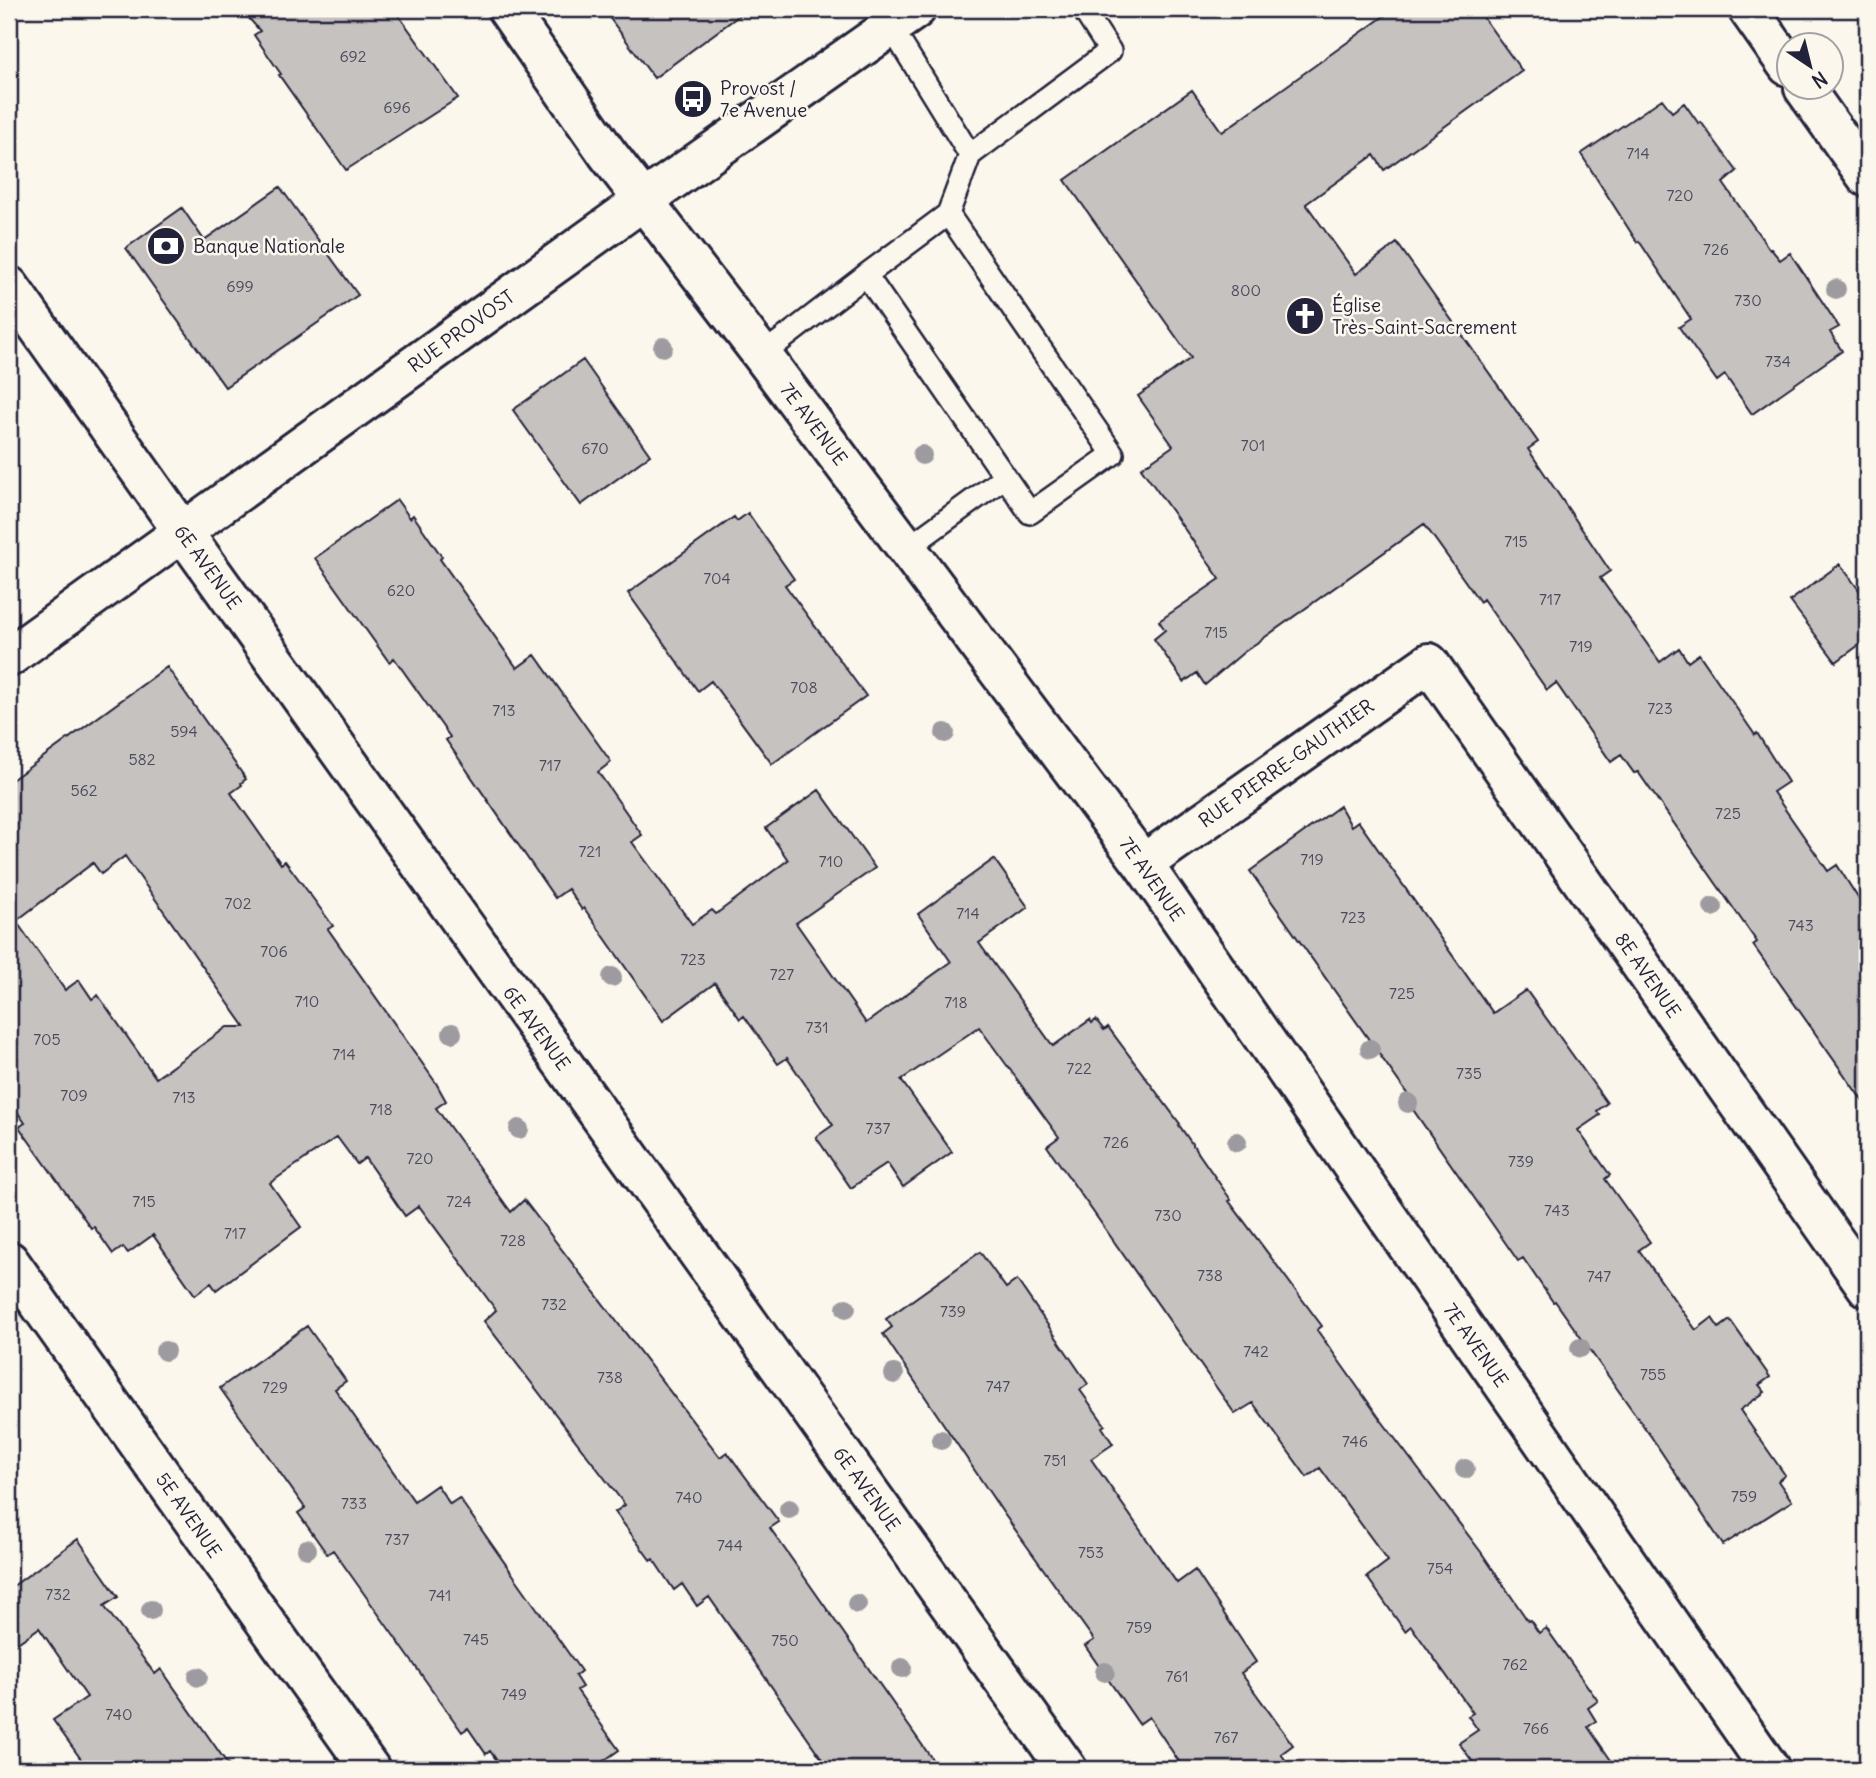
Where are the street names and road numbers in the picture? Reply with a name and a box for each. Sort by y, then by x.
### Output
street label: RUE PROVOST [403,284,519,378]
street label: 7E AVENUE [775,378,853,470]
street label: 6E AVENUE [169,520,247,614]
street label: RUE PIERRE-GAUTHIER [1194,693,1378,833]
street label: 7E AVENUE [1114,832,1190,926]
street label: 8E AVENUE [1610,928,1686,1022]
street label: 6E AVENUE [498,981,576,1075]
street label: 7E AVENUE [1438,1298,1514,1392]
street label: 6E AVENUE [828,1442,906,1536]
street label: 5E AVENUE [151,1468,227,1562]

